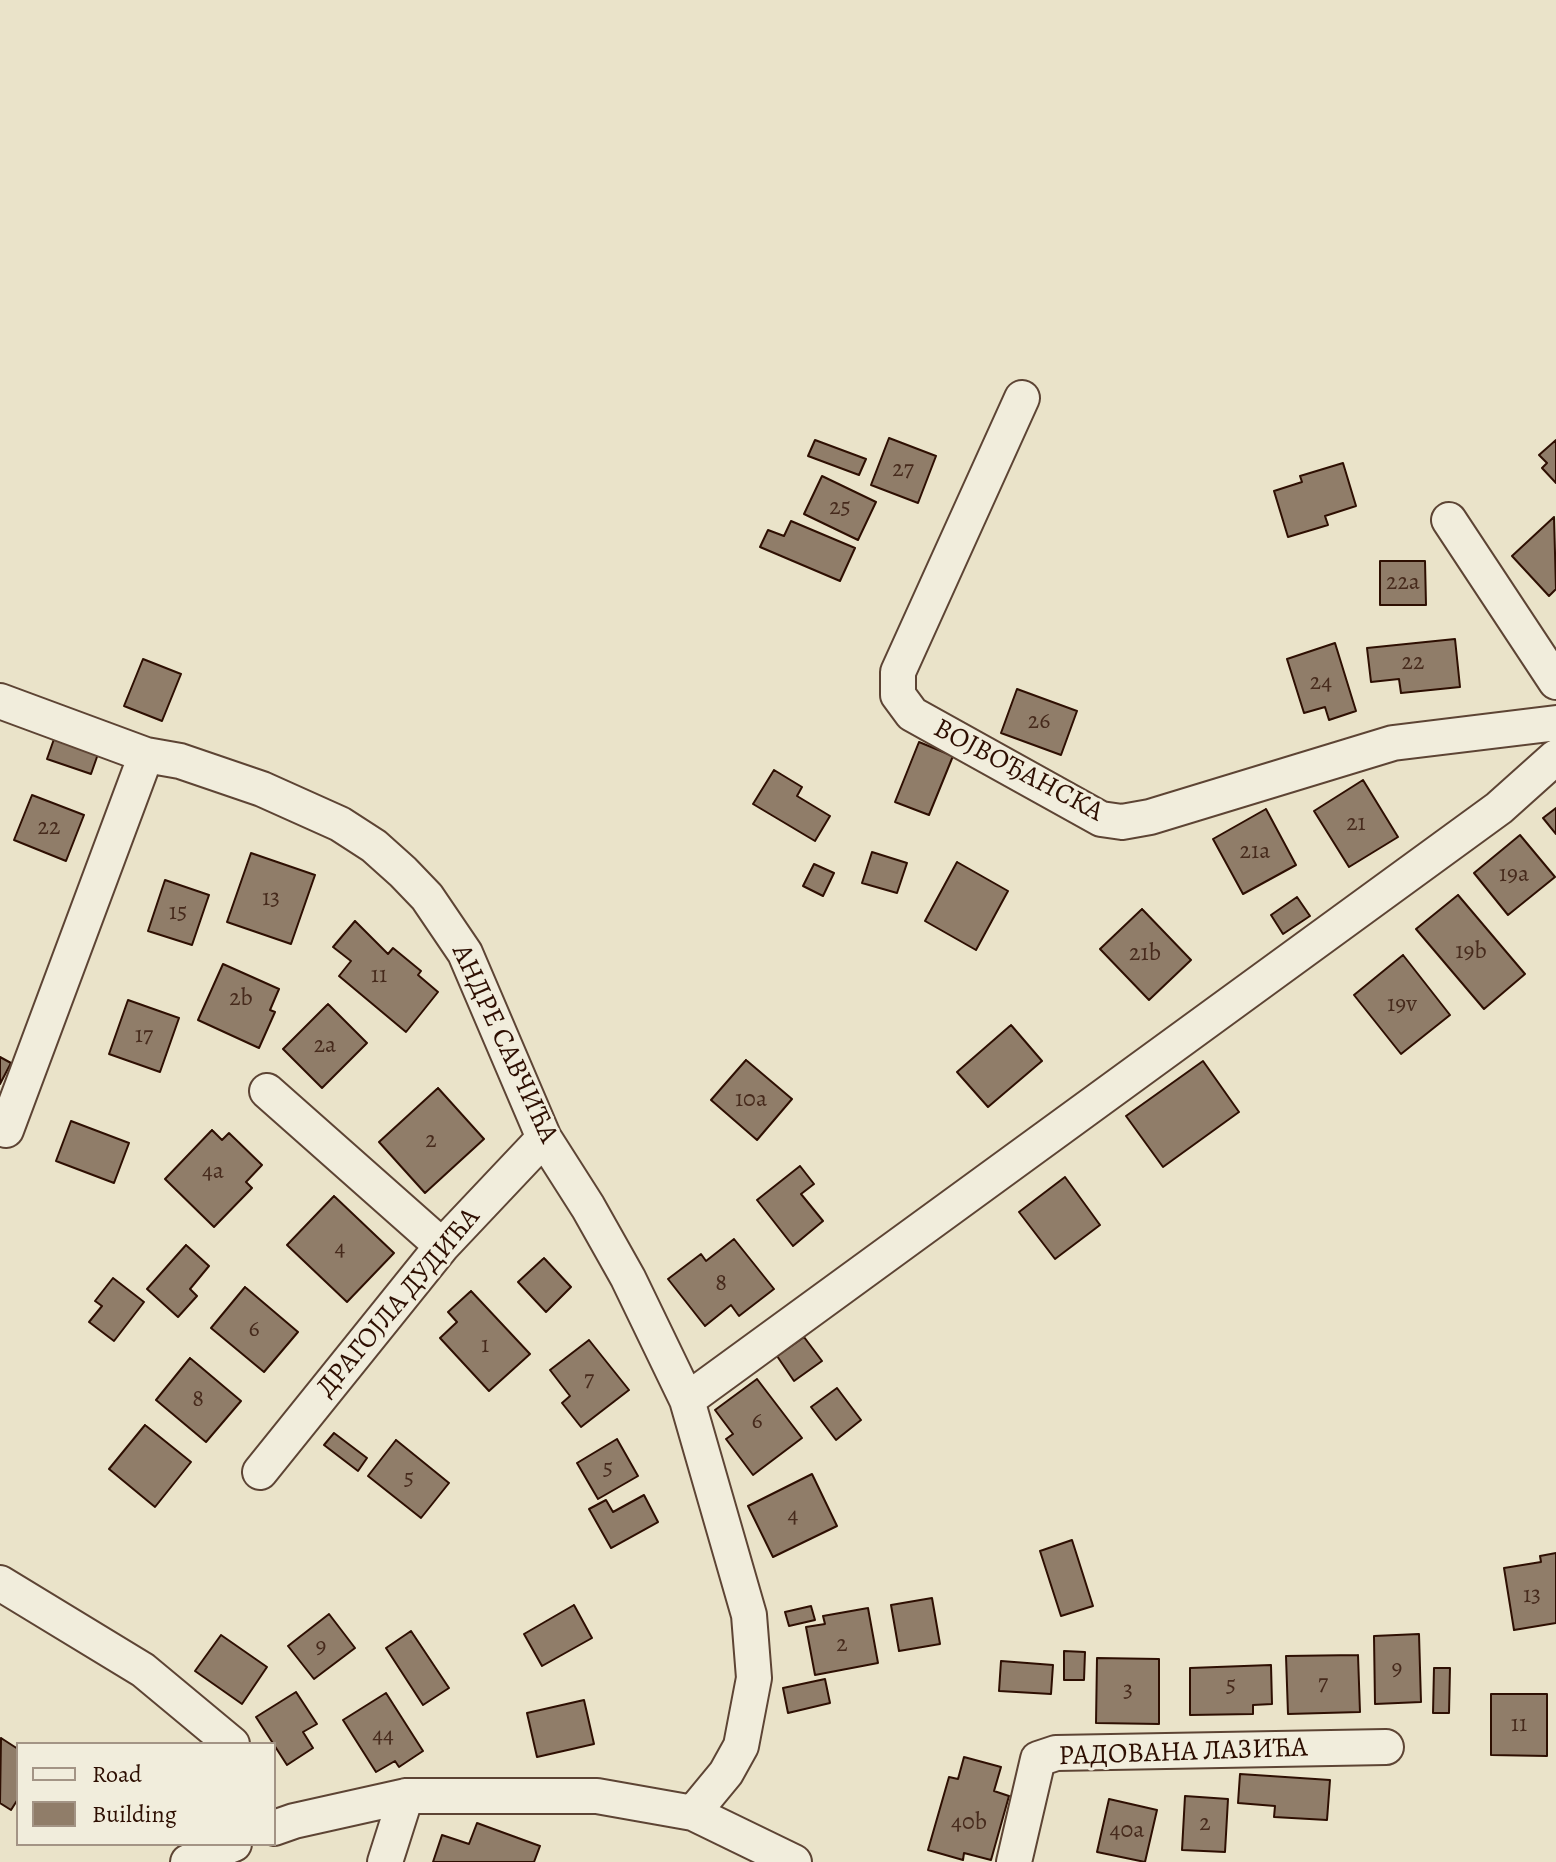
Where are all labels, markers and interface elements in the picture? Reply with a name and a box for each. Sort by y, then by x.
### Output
house number: 27 [892,456,914,484]
house number: 25 [829,494,851,522]
house number: 22a [1386,569,1420,597]
house number: 22 [1402,649,1424,677]
house number: 24 [1310,669,1332,697]
house number: 26 [1028,708,1050,736]
street label: ВОЈВОЂАНСКА [927,712,1109,830]
house number: 21 [1346,810,1366,838]
house number: 22 [38,814,60,842]
house number: 21a [1240,838,1270,866]
house number: 19a [1499,861,1529,889]
house number: 13 [262,885,280,913]
house number: 15 [169,899,187,927]
house number: 19b [1455,938,1487,966]
street label: АНДРЕ САВЧИЋА [443,939,565,1149]
house number: 21b [1129,940,1161,968]
house number: 11 [371,962,387,990]
house number: 2b [229,985,253,1013]
house number: 19v [1387,991,1417,1019]
house number: 17 [135,1022,153,1050]
house number: 2a [314,1032,336,1060]
house number: 10a [735,1086,767,1114]
house number: 2 [425,1127,437,1155]
house number: 4a [202,1158,224,1186]
street label: ДРАГОЈЛА ДУДИЋА [310,1202,488,1404]
house number: 4 [335,1235,345,1263]
house number: 8 [715,1270,727,1298]
house number: 6 [248,1316,260,1344]
house number: 1 [481,1332,489,1360]
house number: 7 [584,1366,594,1394]
house number: 8 [192,1386,204,1414]
house number: 6 [751,1408,763,1436]
house number: 5 [603,1455,613,1483]
house number: 5 [404,1465,414,1493]
house number: 4 [788,1502,798,1530]
house number: 13 [1523,1582,1541,1610]
house number: 2 [836,1631,848,1659]
house number: 9 [316,1633,326,1661]
house number: 9 [1392,1655,1402,1683]
house number: 7 [1318,1670,1328,1698]
house number: 5 [1226,1672,1236,1700]
house number: 3 [1123,1677,1133,1705]
house number: 11 [1511,1711,1527,1739]
house number: 44 [372,1722,394,1750]
street label: РАДОВАНА ЛАЗИЋА [1058,1732,1308,1774]
legend [16,1742,276,1846]
text: Road [92,1758,142,1790]
text: Building [92,1798,177,1830]
house number: 40b [951,1809,987,1837]
house number: 2 [1199,1810,1211,1838]
house number: 40a [1110,1817,1144,1845]

